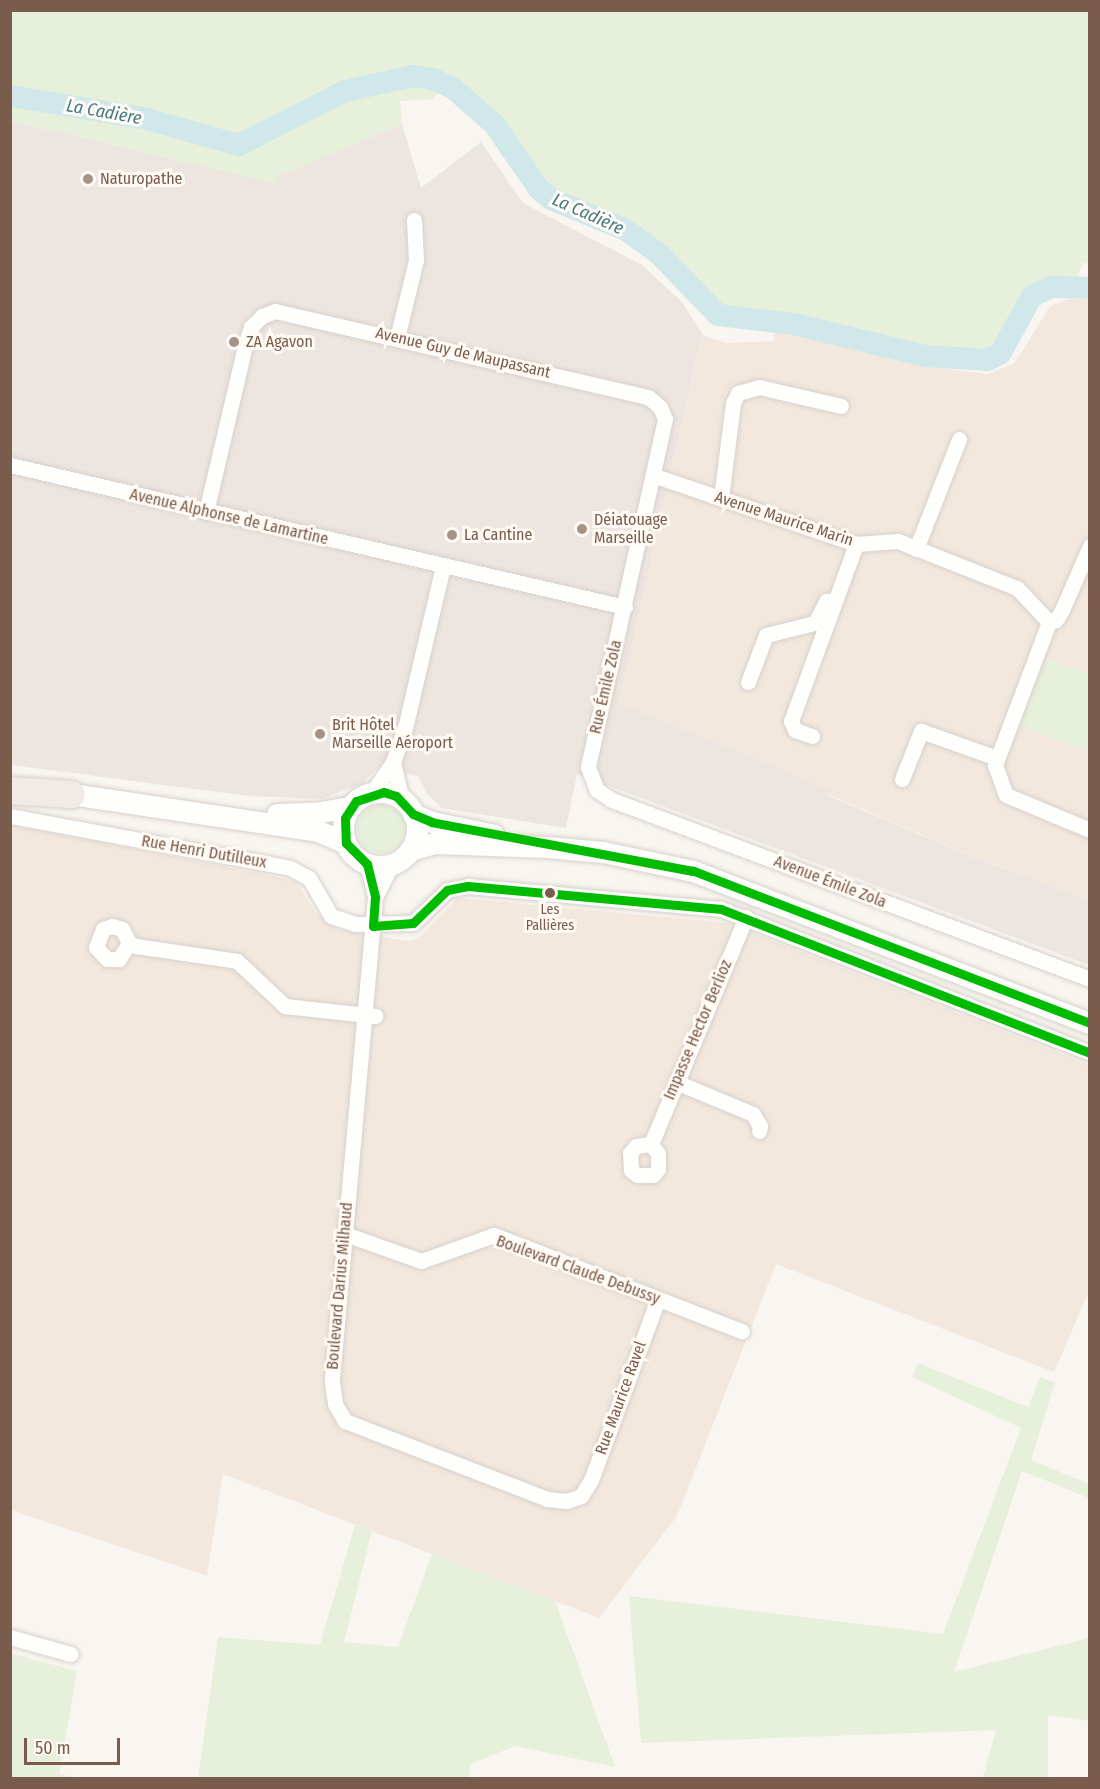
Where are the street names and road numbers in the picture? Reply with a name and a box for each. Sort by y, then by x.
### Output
street label: Avenue Guy de Maupassant [374,324,552,382]
street label: Avenue Alphonse de Lamartine [128,485,330,549]
street label: Avenue Maurice Marin [712,488,856,550]
street label: Rue Émile Zola [586,638,626,736]
street label: Rue Henri Dutilleux [140,832,268,872]
street label: Avenue Émile Zola [771,852,889,912]
street label: Impasse Hector Berlioz [660,957,736,1103]
street label: Boulevard Darius Milhaud [323,1201,357,1371]
street label: Boulevard Claude Debussy [494,1231,662,1309]
street label: Rue Maurice Ravel [592,1339,650,1457]

